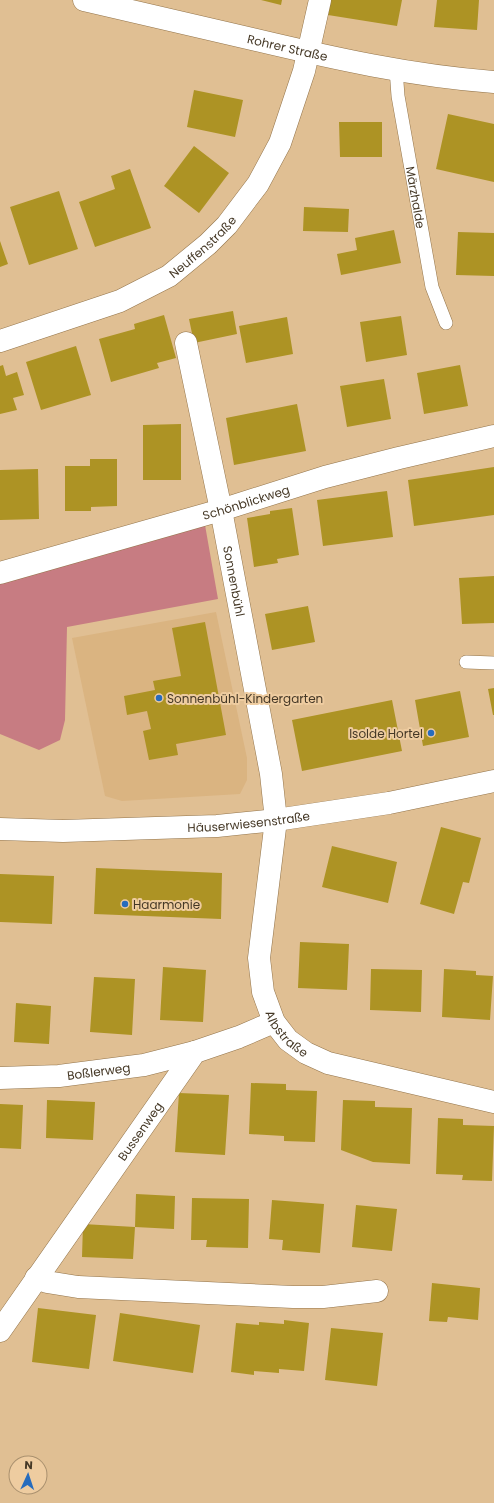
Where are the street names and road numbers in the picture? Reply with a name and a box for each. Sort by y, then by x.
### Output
street label: Rohrer Straße [246,30,329,65]
street label: Märzhalde [402,165,430,230]
street label: Neuffenstraße [165,212,240,281]
street label: Schönblickweg [200,480,292,523]
street label: Sonnenbühl [219,544,249,618]
street label: Häuserwiesenstraße [187,807,311,835]
street label: Albstraße [262,1008,312,1061]
street label: Boßlerweg [66,1058,131,1083]
street label: Bussenweg [113,1098,166,1164]

